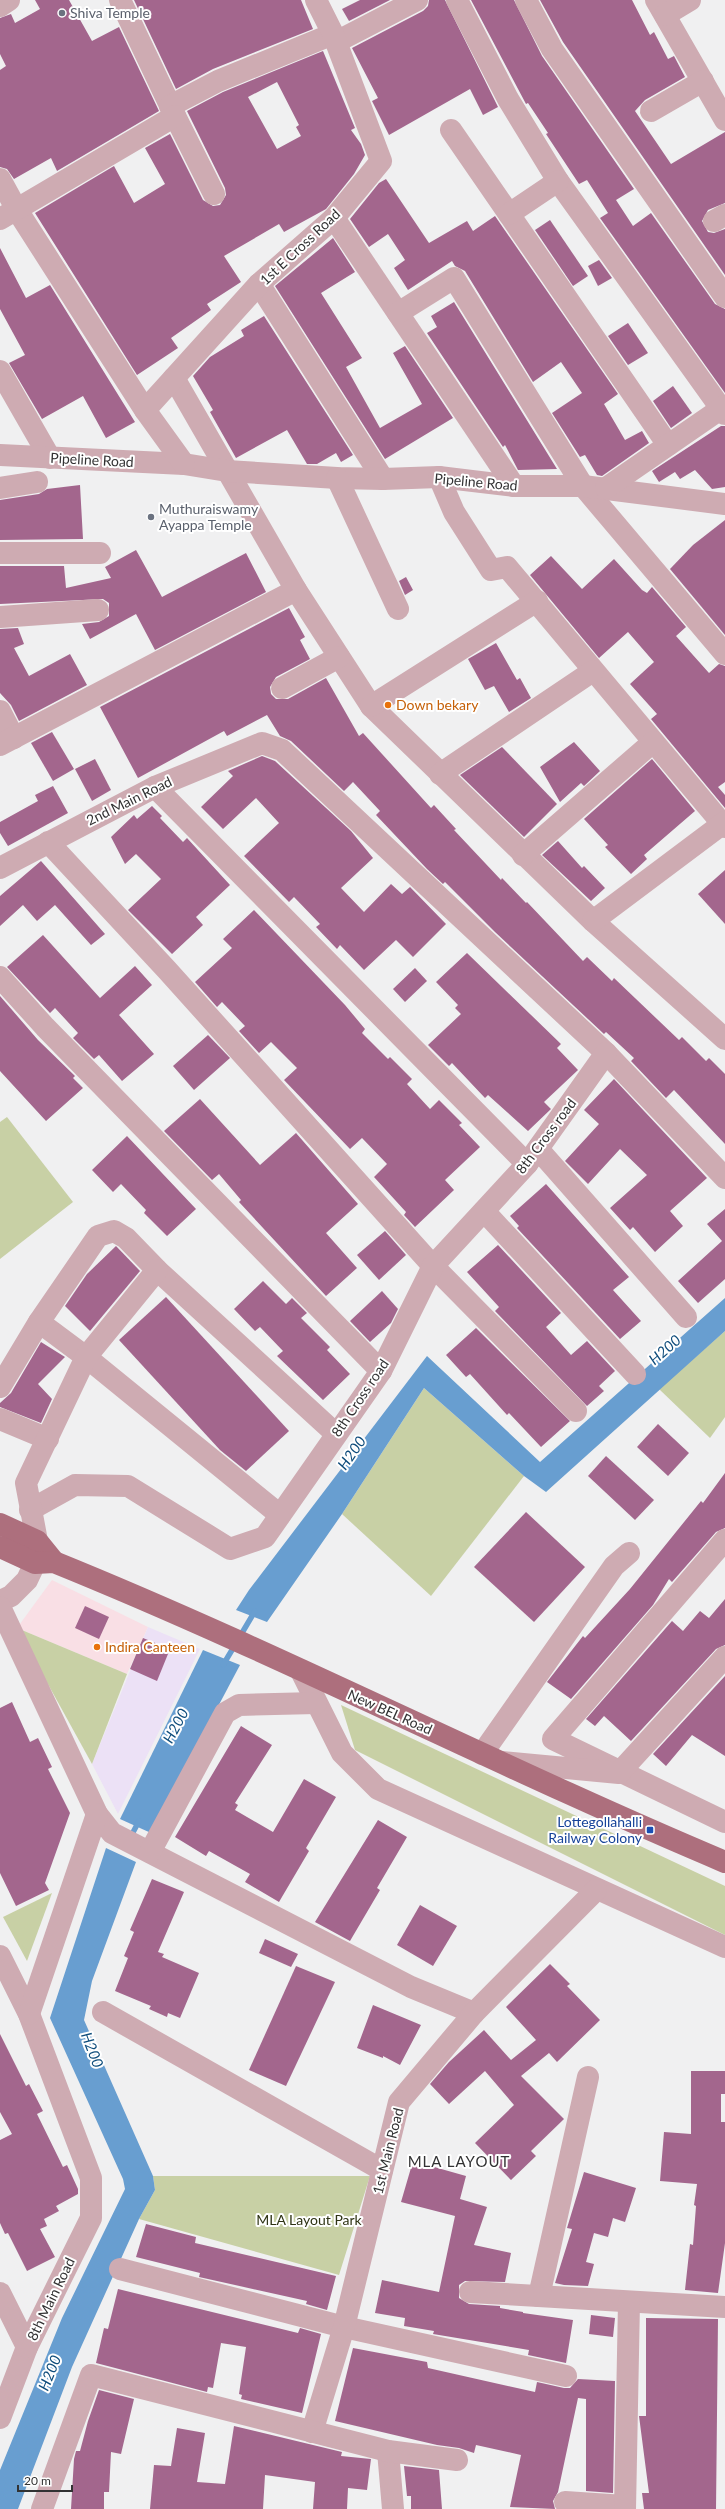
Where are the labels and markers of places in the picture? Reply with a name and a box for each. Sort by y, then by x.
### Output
place label: Shiva Temple [70,4,150,21]
marker: Shiva Temple [57,8,67,18]
place label: Muthuraiswamy Ayappa Temple [159,500,259,533]
marker: Muthuraiswamy Ayappa Temple [146,512,156,522]
place label: Down bekary [396,696,479,713]
marker: Down bekary [383,700,393,710]
place label: Indira Canteen [105,1638,195,1655]
marker: Indira Canteen [92,1642,102,1652]
place label: Lottegollahalli Railway Colony [548,1813,643,1846]
marker: Lottegollahalli Railway Colony [645,1825,655,1835]

